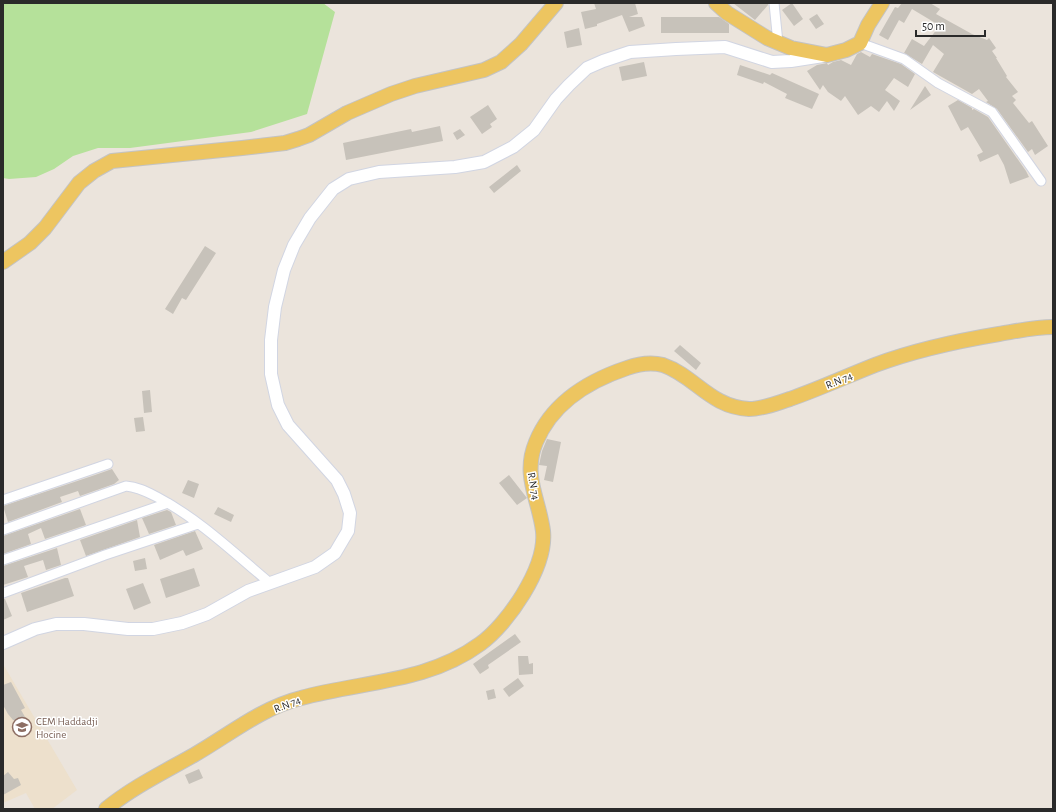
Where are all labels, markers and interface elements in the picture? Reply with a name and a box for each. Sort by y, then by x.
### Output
scale bar [916,12,985,38]
text: 50 m [922,20,945,32]
street label: R.N 74 [824,370,854,391]
street label: R.N 74 [526,471,541,501]
street label: R.N 74 [272,694,302,715]
school or university icon: CEM Haddadji Hocine [11,716,33,738]
place label: CEM Haddadji Hocine [36,716,98,740]

